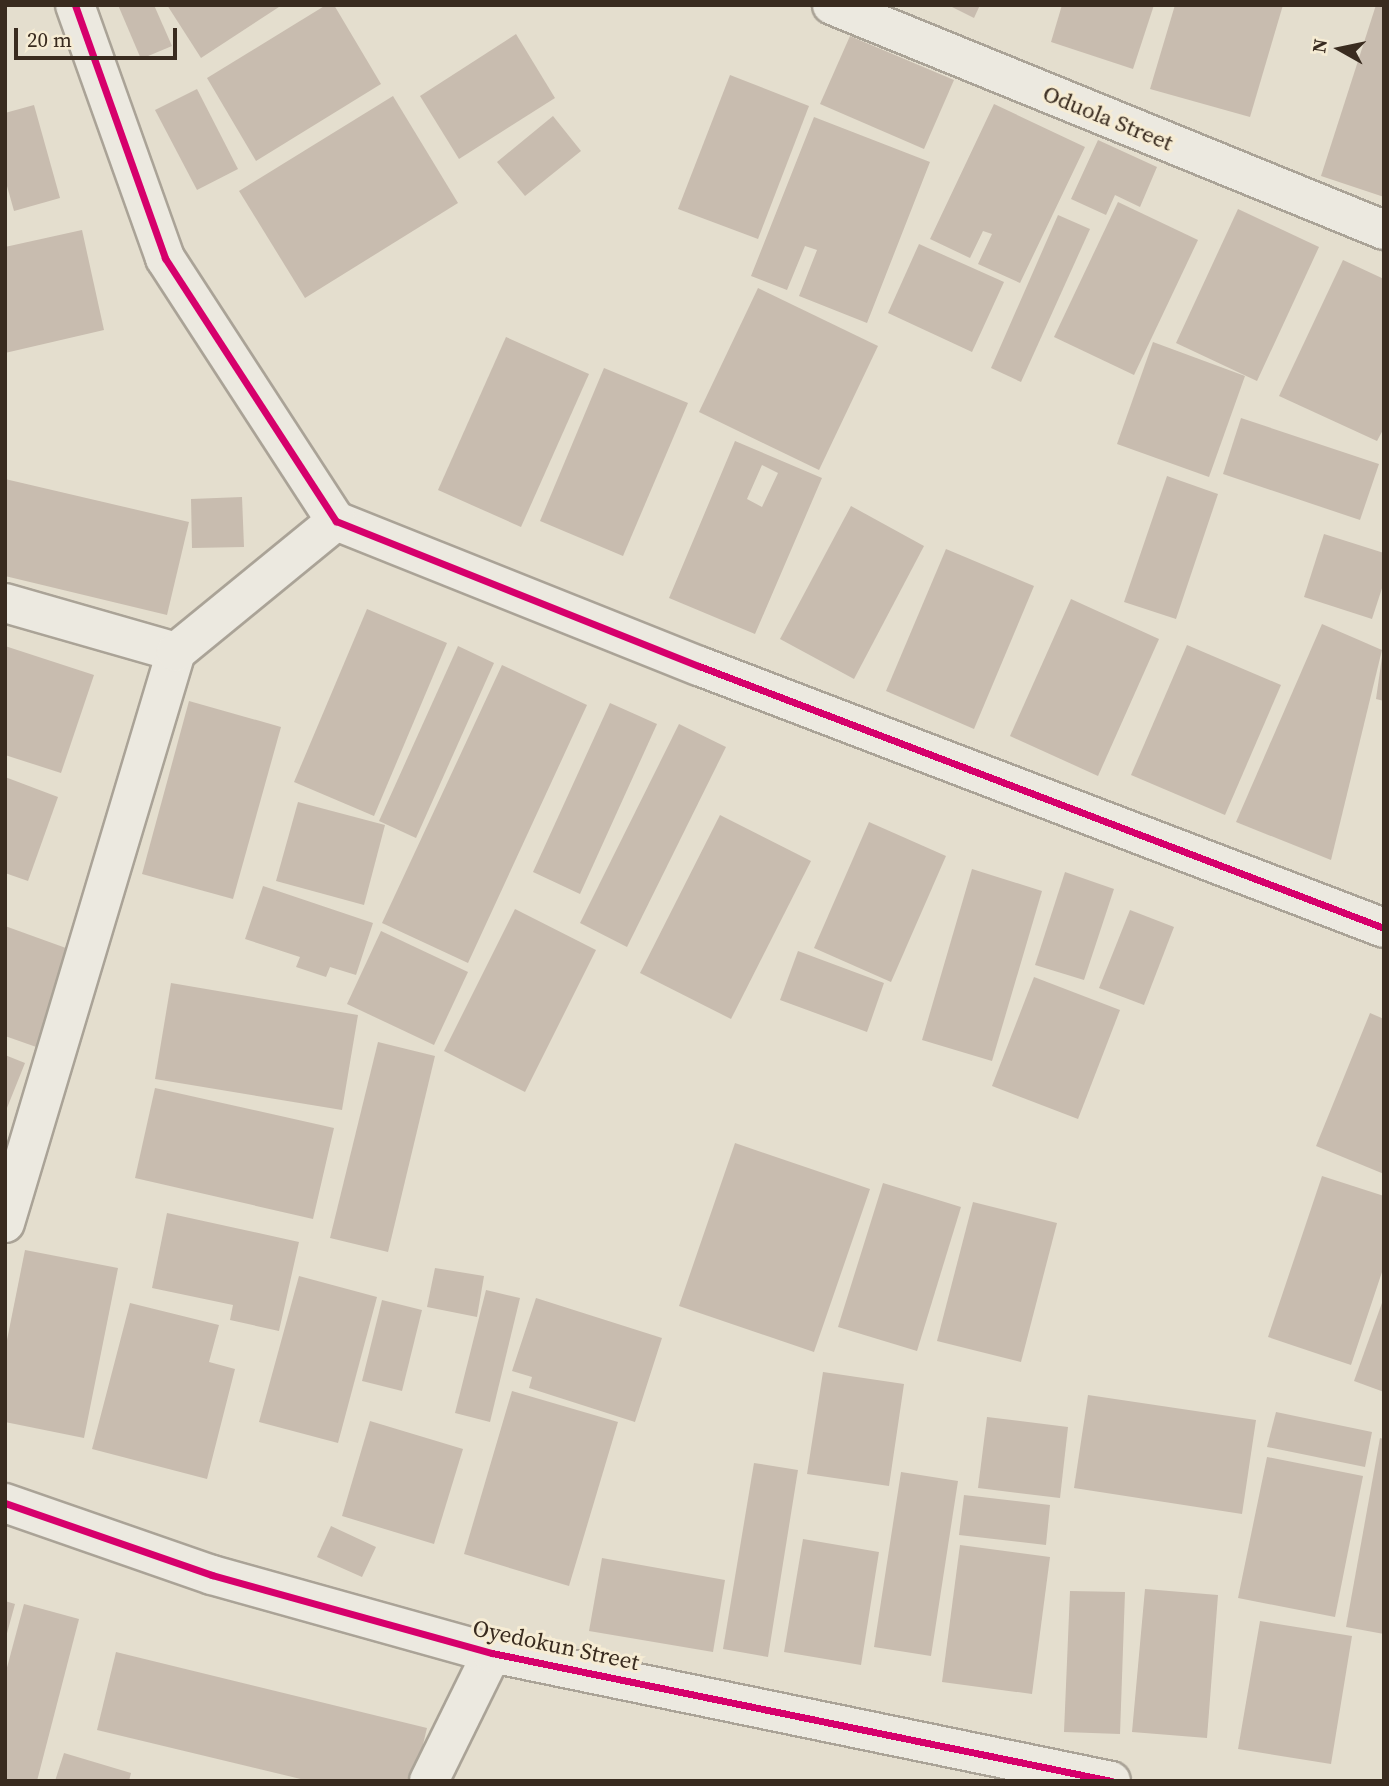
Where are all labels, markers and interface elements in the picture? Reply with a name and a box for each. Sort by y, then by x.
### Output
scale bar [18,14,180,58]
north arrow [1305,14,1375,84]
text: 20 m [27,25,72,54]
text: N [1305,37,1333,55]
street label: Oduola Street [1039,79,1177,157]
street label: Oyedokun Street [470,1614,642,1676]

